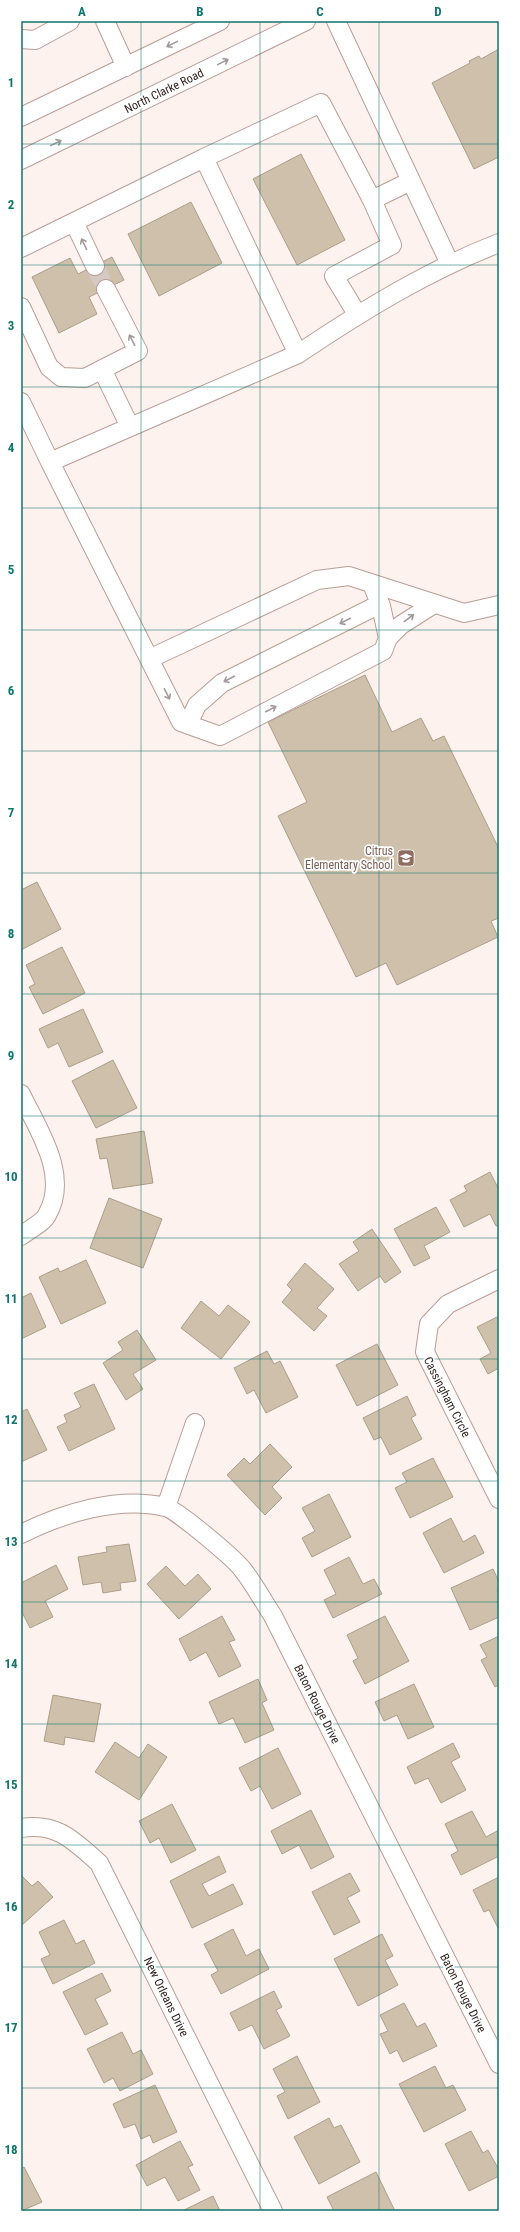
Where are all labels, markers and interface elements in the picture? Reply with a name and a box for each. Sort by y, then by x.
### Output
text: A [78,4,86,19]
text: B [196,4,204,19]
text: C [316,4,324,19]
text: D [434,4,442,19]
one-way arrow [167,41,179,48]
one-way arrow [217,58,229,65]
street label: North Clarke Road [122,66,206,116]
text: 1 [8,75,14,90]
one-way arrow [50,139,62,146]
text: 2 [8,197,15,212]
one-way arrow [80,238,87,250]
text: 3 [8,318,14,333]
one-way arrow [128,334,135,346]
text: 4 [8,440,15,455]
text: 5 [8,562,15,577]
one-way arrow [404,614,415,623]
one-way arrow [340,618,352,625]
one-way arrow [223,676,235,684]
text: 6 [8,683,15,698]
one-way arrow [163,688,171,700]
one-way arrow [265,705,277,712]
text: 7 [8,805,15,820]
place label: Citrus Elementary School [305,844,393,872]
school or university icon: Citrus Elementary School [396,848,416,868]
text: 8 [8,926,14,941]
text: 9 [8,1048,14,1063]
text: 10 [4,1169,18,1184]
text: 11 [4,1291,18,1306]
street label: Cassingham Circle [421,1354,473,1440]
text: 12 [4,1412,18,1427]
text: 13 [4,1534,18,1549]
text: 14 [4,1656,18,1671]
street label: Baton Rouge Drive [291,1662,343,1746]
text: 15 [4,1777,18,1792]
text: 16 [4,1899,18,1914]
street label: Baton Rouge Drive [437,1951,489,2035]
street label: New Orleans Drive [141,1955,191,2039]
text: 17 [4,2020,18,2035]
text: 18 [4,2142,18,2157]

